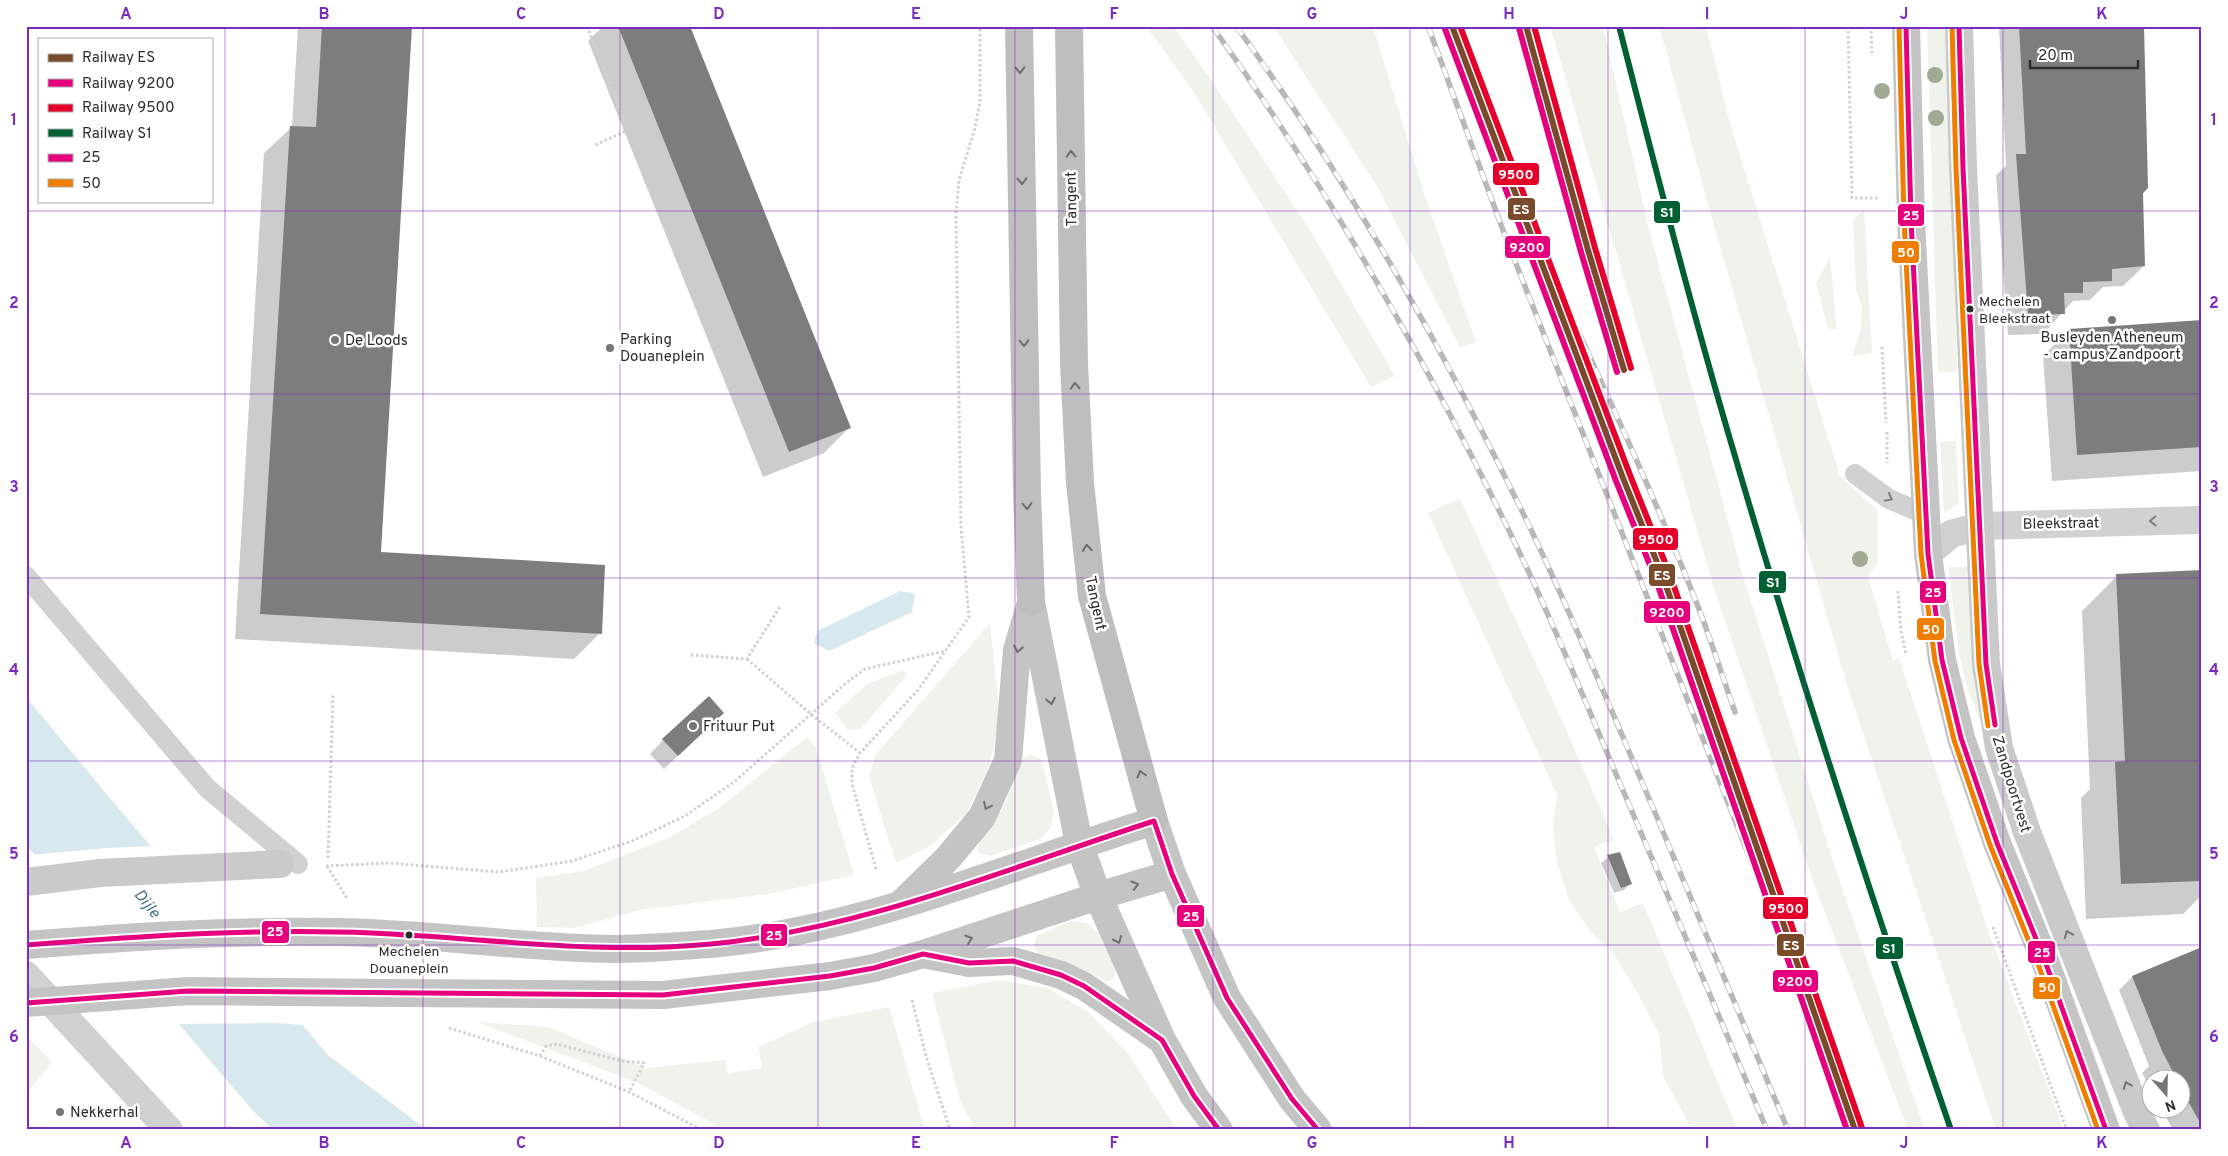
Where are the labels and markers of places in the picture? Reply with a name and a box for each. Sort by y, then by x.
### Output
place label: Mechelen Bleekstraat [1979,294,2051,328]
marker: Mechelen Bleekstraat [1965,304,1975,314]
marker: Busleyden Atheneum - campus Zandpoort [2106,314,2118,326]
place label: Busleyden Atheneum - campus Zandpoort [2040,329,2184,365]
place label: Parking Douaneplein [620,331,705,367]
place label: De Loods [345,332,408,351]
marker: De Loods [329,334,341,346]
marker: Parking Douaneplein [604,342,616,354]
place label: Frituur Put [703,718,775,737]
marker: Frituur Put [687,720,699,732]
marker: Mechelen Douaneplein [404,930,414,940]
place label: Mechelen Douaneplein [369,944,449,978]
place label: Nekkerhal [70,1104,139,1123]
marker: Nekkerhal [54,1106,66,1118]

